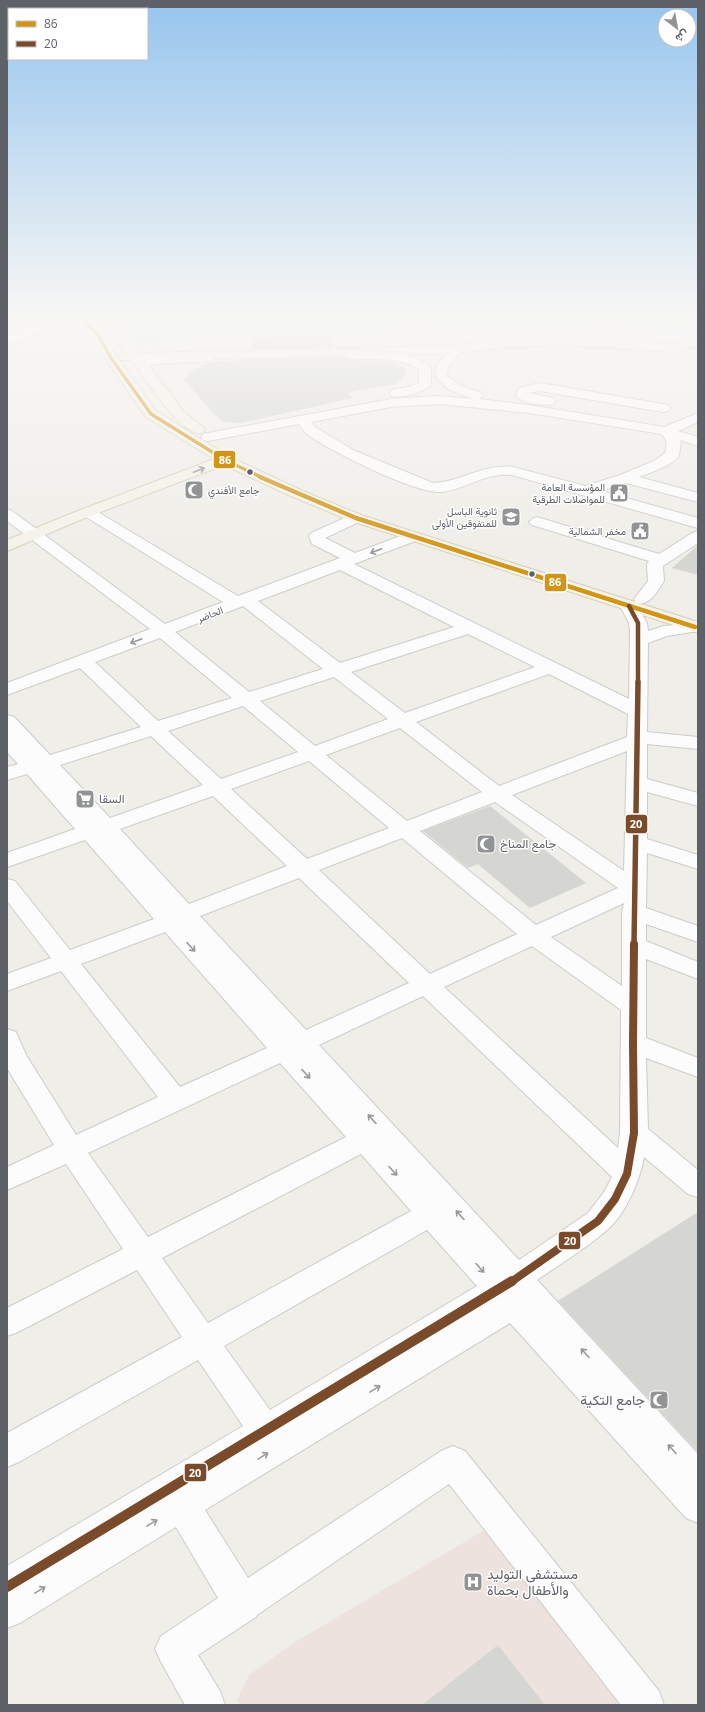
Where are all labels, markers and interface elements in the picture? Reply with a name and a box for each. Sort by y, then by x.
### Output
legend [8,8,148,60]
north arrow [657,8,697,48]
text: 86 [44,15,58,32]
text: ش [673,27,692,47]
text: 20 [44,35,58,52]
line badge: 86 [213,450,236,469]
text: 86 [219,452,231,467]
one-way arrow [193,465,205,473]
unlabelled marker [245,467,255,477]
mosque icon: جامع الأفندي [183,479,205,501]
place label: المؤسسة العامة للمواصلات الطرقية [532,480,605,506]
public building icon: المؤسسة العامة للمواصلات الطرقية [608,482,630,504]
place label: جامع الأفندي [208,483,260,499]
place label: ثانوية الباسل للمتفوقين الأولى [432,504,497,530]
school or university icon: ثانوية الباسل للمتفوقين الأولى [500,506,522,528]
public building icon: مخفر الشمالية [629,520,651,542]
place label: مخفر الشمالية [569,524,626,538]
one-way arrow [370,547,382,555]
unlabelled marker [527,569,537,579]
line badge: 86 [544,573,567,592]
text: 86 [549,574,561,589]
street label: الحاضر [194,603,225,626]
one-way arrow [131,638,143,646]
supermarket icon: السقا [74,788,96,810]
place label: السقا [99,790,124,807]
line badge: 20 [625,814,648,834]
text: 20 [630,816,642,831]
mosque icon: جامع المناخ [475,833,497,855]
place label: جامع المناخ [500,835,556,853]
one-way arrow [187,941,196,952]
one-way arrow [302,1069,311,1080]
one-way arrow [367,1114,377,1124]
one-way arrow [388,1166,397,1176]
one-way arrow [455,1210,464,1220]
line badge: 20 [558,1231,581,1250]
text: 20 [564,1233,576,1248]
one-way arrow [475,1263,484,1273]
one-way arrow [580,1348,589,1358]
one-way arrow [369,1385,380,1393]
mosque icon: جامع التكية [648,1389,670,1411]
place label: جامع التكية [580,1390,645,1411]
one-way arrow [667,1444,677,1454]
one-way arrow [257,1452,268,1460]
line badge: 20 [184,1463,207,1482]
text: 20 [189,1465,201,1480]
one-way arrow [146,1519,158,1527]
place label: مستشفى التوليد والأطفال بحماة [487,1564,578,1600]
hospital icon: مستشفى التوليد والأطفال بحماة [462,1571,484,1593]
one-way arrow [34,1586,46,1594]

